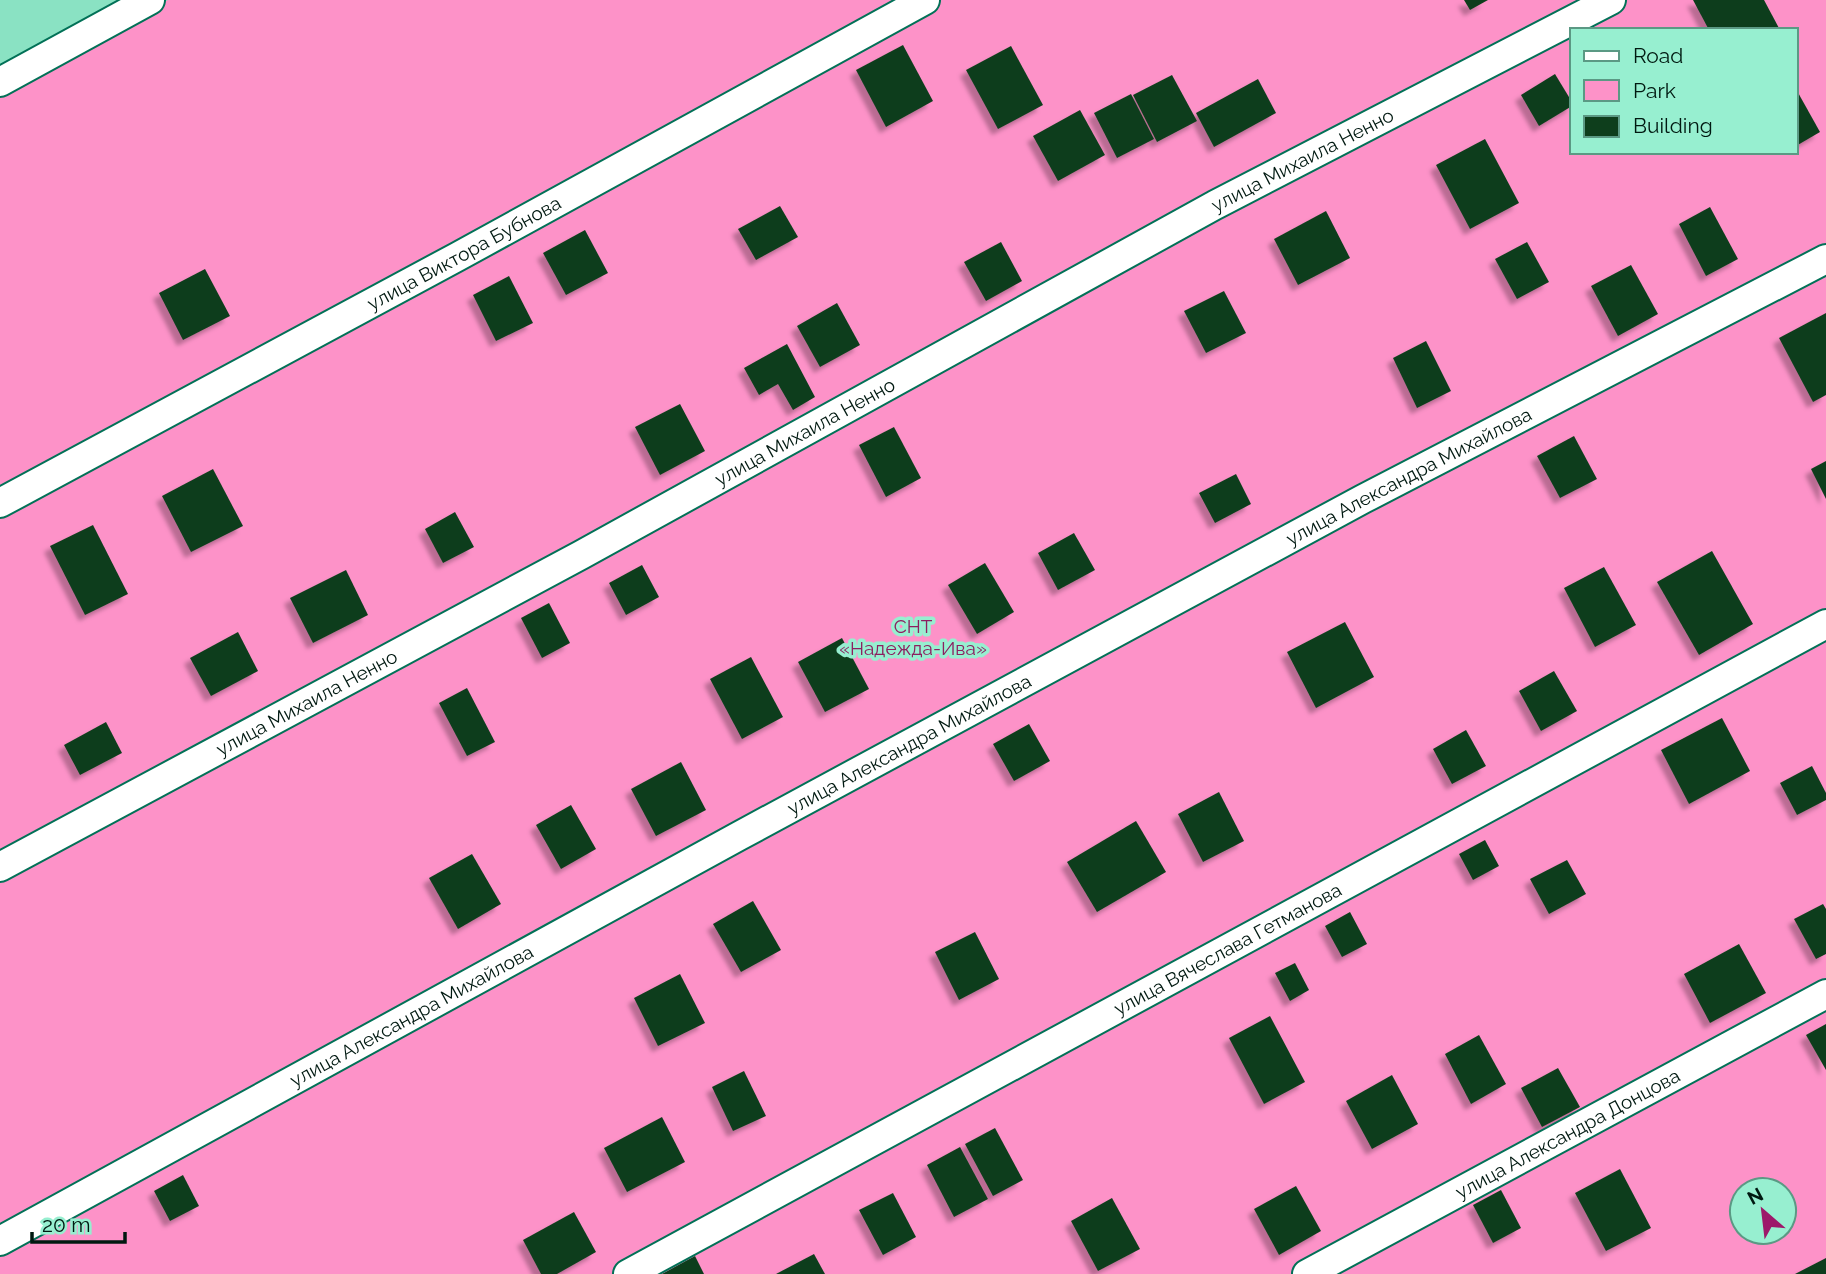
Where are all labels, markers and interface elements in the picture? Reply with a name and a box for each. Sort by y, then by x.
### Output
legend [1570,28,1798,154]
text: Road [1633,43,1683,68]
text: Park [1633,78,1676,103]
street label: улица Михаила Ненно [1207,104,1397,216]
text: Building [1633,113,1713,138]
street label: улица Виктора Бубнова [363,191,564,314]
street label: улица Михаила Ненно [711,373,899,490]
street label: улица Александра Михайлова [1282,403,1535,549]
park label: СНТ «Надежда-Ива» [839,615,987,659]
street label: улица Михаила Ненно [212,645,401,760]
street label: улица Александра Михайлова [783,669,1035,819]
street label: улица Вячеслава Гетманова [1110,878,1345,1019]
street label: улица Александра Михайлова [286,940,537,1091]
street label: улица Александра Донцова [1452,1064,1683,1203]
north arrow [1728,1176,1798,1246]
text: N [1743,1183,1767,1209]
scale bar [32,1200,124,1244]
text: 20 m [42,1212,90,1237]

